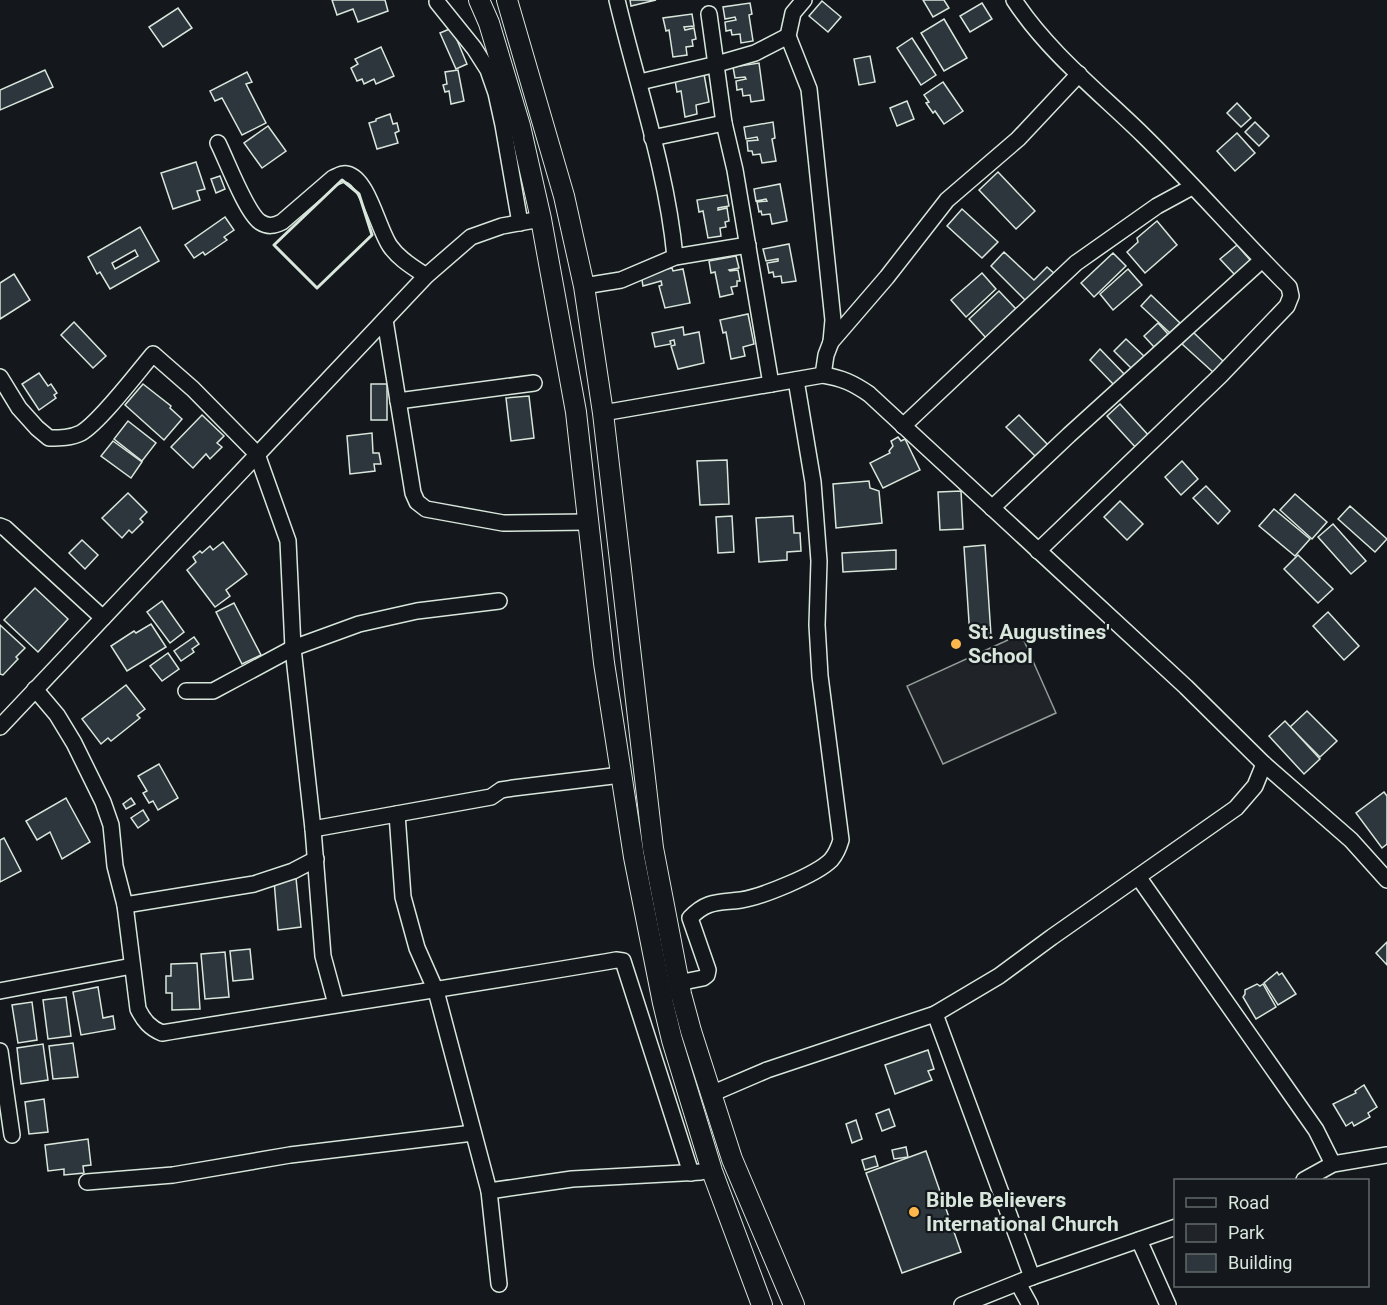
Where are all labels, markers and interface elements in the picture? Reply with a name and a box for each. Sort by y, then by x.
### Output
place label: St. Augustines' School [968,620,1110,668]
marker: St. Augustines' School [949,637,963,651]
legend [1174,1179,1369,1287]
place label: Bible Believers International Church [926,1188,1119,1236]
text: Road [1228,1192,1269,1213]
marker: Bible Believers International Church [907,1205,921,1219]
text: Park [1228,1222,1265,1243]
text: Building [1228,1252,1292,1273]

